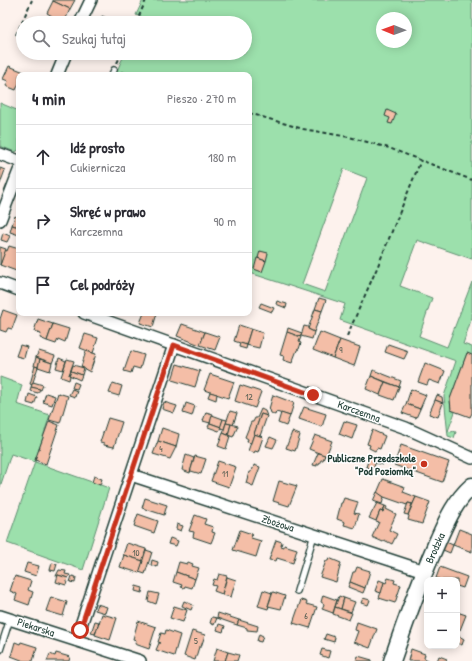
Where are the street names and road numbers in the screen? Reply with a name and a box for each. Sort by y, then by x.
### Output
street label: Karczemna [336,397,383,425]
street label: Zbożowa [260,511,297,535]
street label: Brodzka [422,530,448,566]
street label: Piekarska [16,614,57,640]

